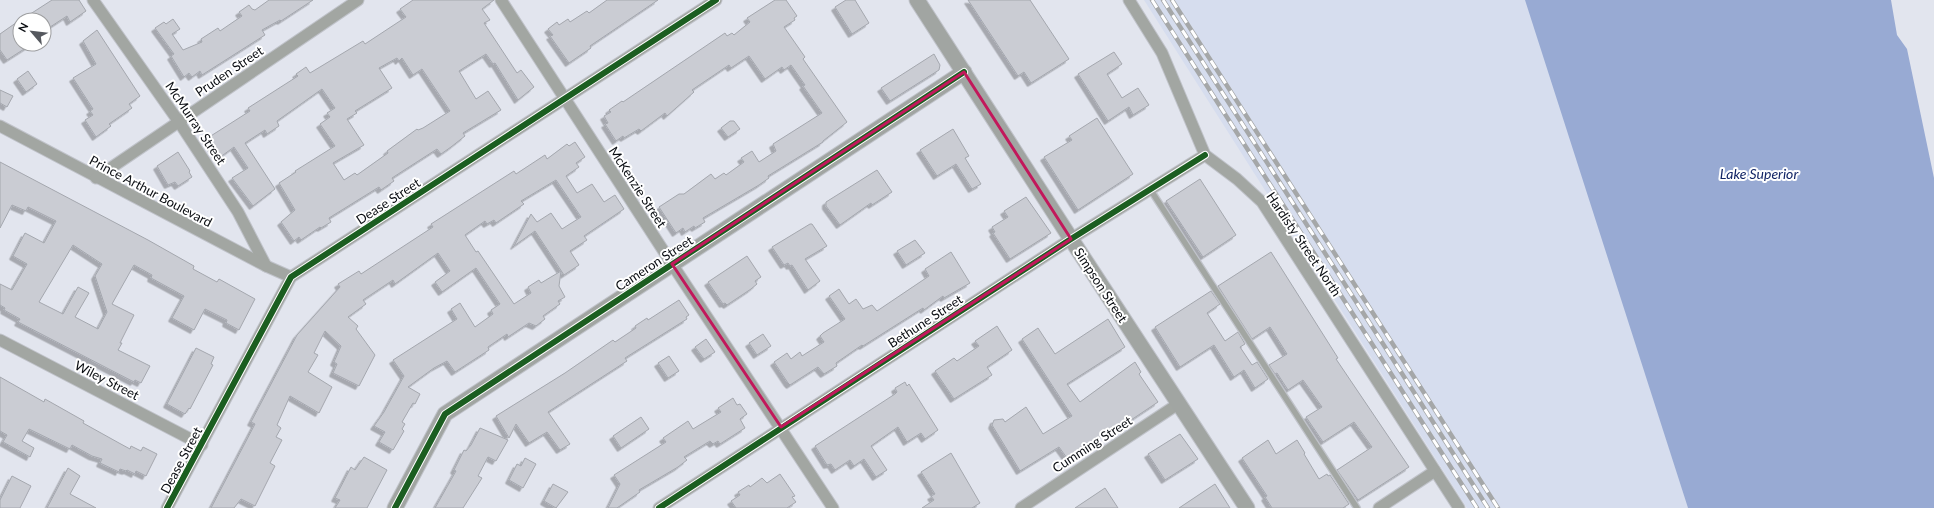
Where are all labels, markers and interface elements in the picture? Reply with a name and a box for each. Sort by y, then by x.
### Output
north arrow [12,12,52,52]
text: N [15,20,30,34]
street label: Pruden Street [192,42,266,100]
street label: McMurray Street [162,78,230,168]
street label: McKenzie Street [606,143,670,231]
street label: Prince Arthur Boulevard [87,152,215,230]
water label: Lake Superior [1720,165,1798,182]
street label: Dease Street [353,174,423,228]
street label: Hardisty Street North [1263,189,1345,299]
street label: Cameron Street [612,232,696,294]
street label: Simpson Street [1071,245,1131,326]
street label: Bethune Street [885,291,966,351]
street label: Wiley Street [72,357,142,403]
street label: Cumming Street [1049,412,1135,476]
street label: Dease Street [157,424,205,496]

